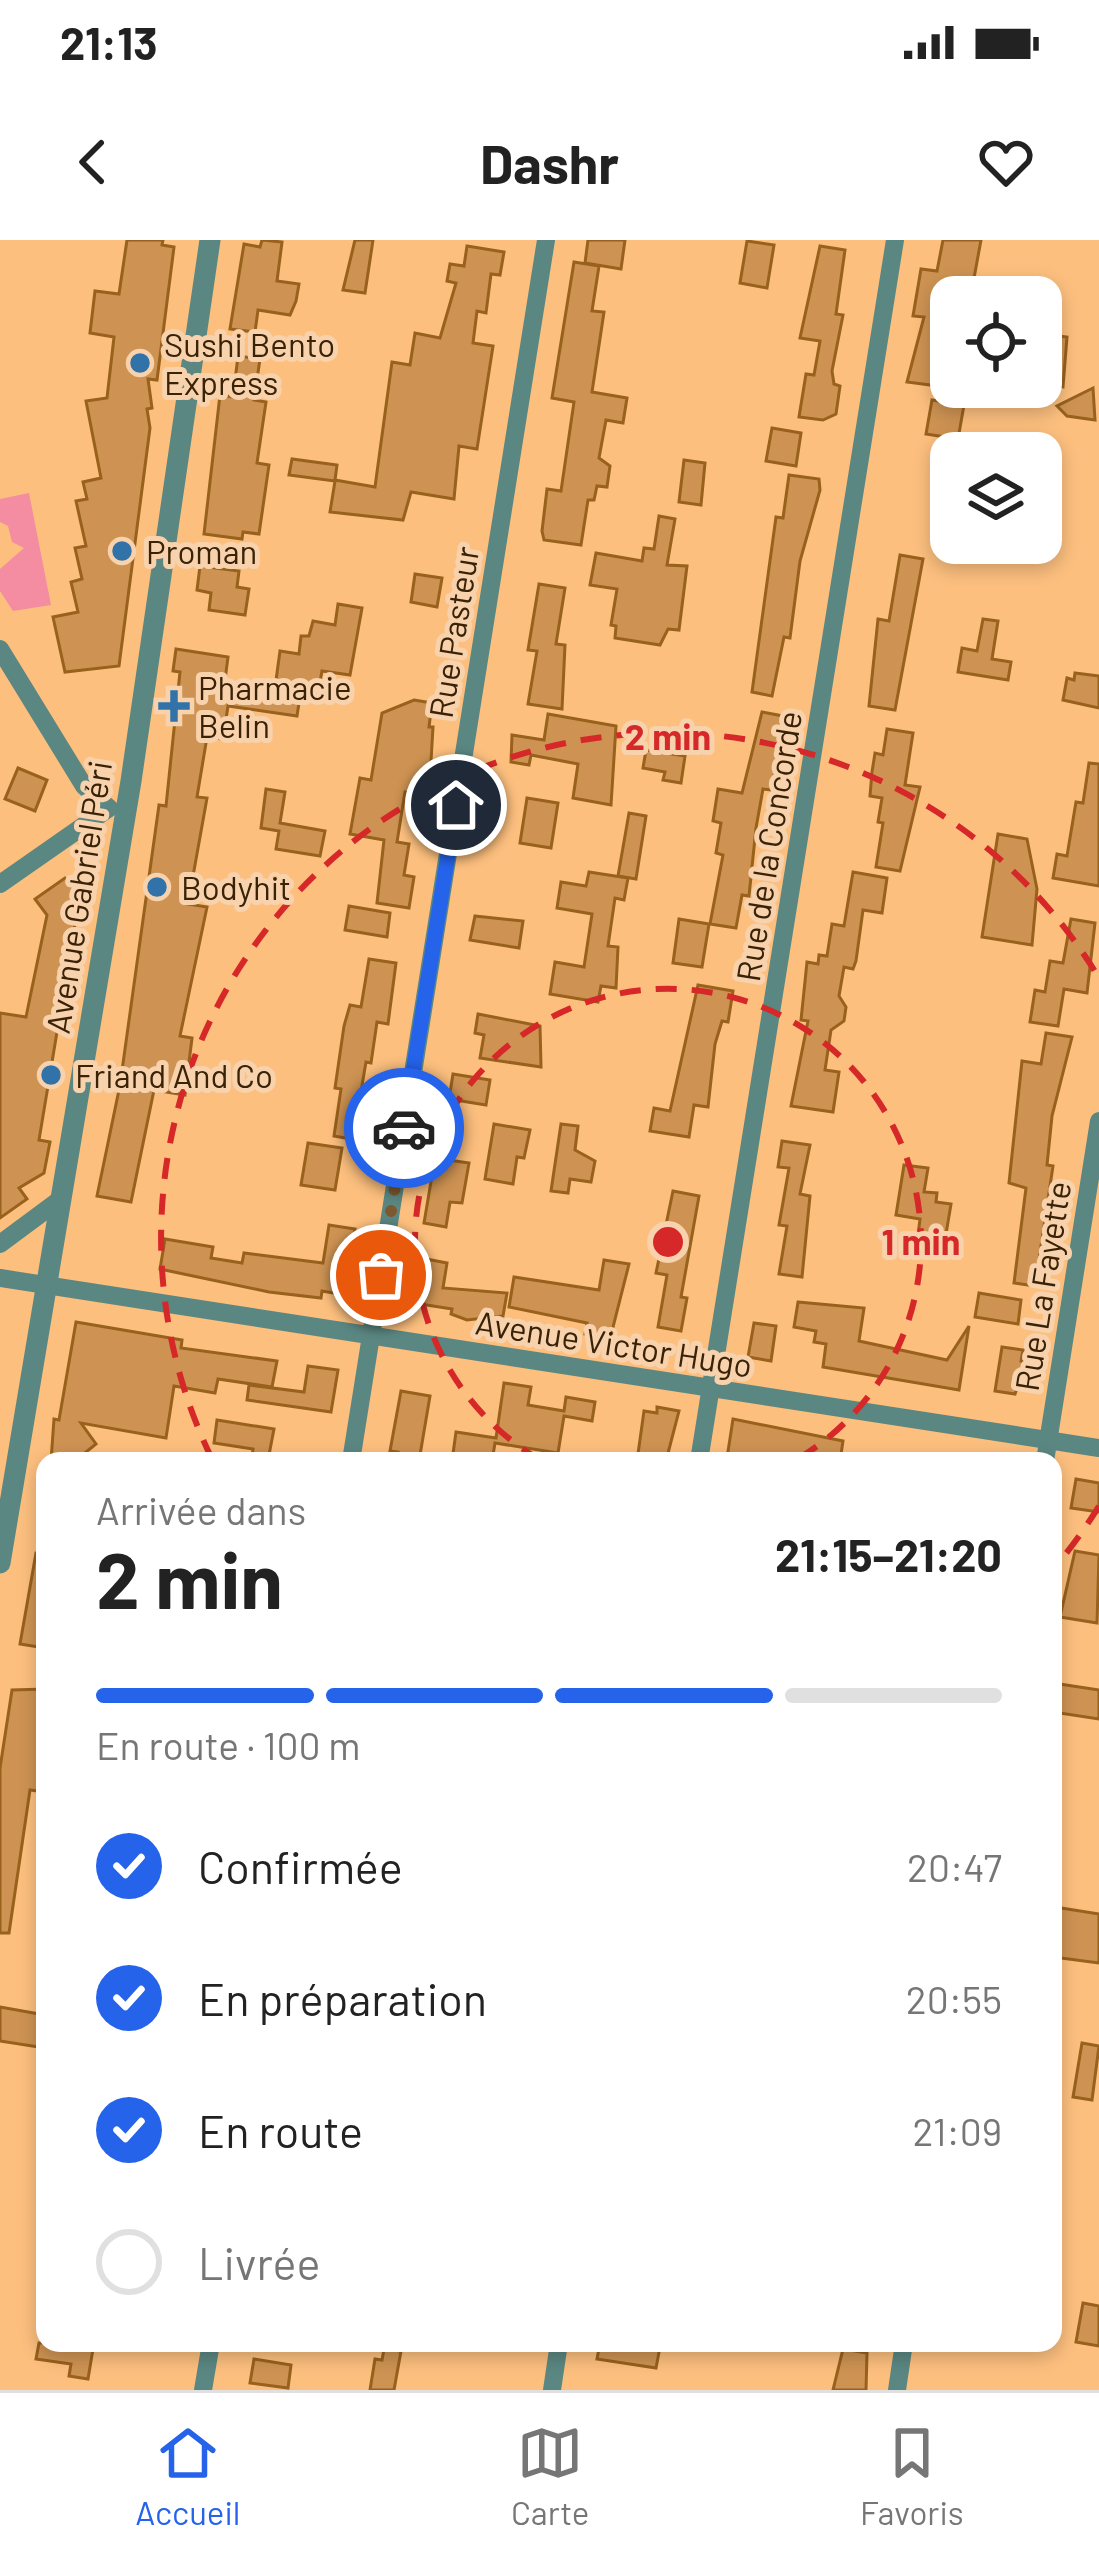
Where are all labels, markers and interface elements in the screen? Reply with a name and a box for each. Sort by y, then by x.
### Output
text: 21:13 [60,15,157,69]
icon: back [60,129,126,195]
icon: heart [973,129,1039,195]
text: Dashr [480,130,619,195]
map controls [930,276,1062,564]
button: locate [930,276,1062,408]
place label: Sushi Bento Express [164,324,335,402]
marker: Sushi Bento Express [127,350,153,376]
button: layers [930,432,1062,564]
place label: Proman [146,531,257,571]
marker: Proman [109,538,135,564]
street label: Rue Pasteur [420,543,486,721]
place label: Pharmacie Belin [198,667,352,745]
marker: Pharmacie Belin [161,693,187,719]
street label: Rue de la Concorde [727,708,809,984]
text: 2 min [625,714,711,757]
pin [405,754,507,856]
street label: Avenue Gabriel Péri [37,758,119,1036]
icon: home [423,772,489,838]
place label: Bodyhit [181,867,291,907]
marker: Bodyhit [144,874,170,900]
place label: Friand And Co [75,1055,273,1095]
marker: Friand And Co [38,1062,64,1088]
courier [344,1068,464,1188]
icon: car [371,1095,437,1161]
street label: Rue La Fayette [1006,1178,1078,1394]
text: 1 min [882,1219,960,1262]
centre of rings [647,1221,689,1263]
pin [330,1224,432,1326]
icon: bag [348,1242,414,1308]
street label: Avenue Victor Hugo [473,1301,755,1385]
text: Arrivée dans [96,1486,306,1533]
text: 21:15–21:20 [775,1527,1002,1581]
text: 2 min [96,1531,283,1625]
text: En route · 100 m [96,1721,361,1768]
icon: check [96,1833,162,1899]
text: Confirmée [198,1839,403,1893]
text: 20:47 [907,1843,1002,1890]
icon: check [96,1965,162,2031]
text: En préparation [198,1971,487,2025]
text: 20:55 [906,1975,1002,2022]
icon: check [96,2097,162,2163]
text: En route [198,2103,363,2157]
text: 21:09 [912,2107,1002,2154]
text: Livrée [198,2235,321,2289]
tab: Accueil [135,2420,240,2532]
tab: Carte [511,2420,589,2532]
tab: Favoris [860,2420,964,2532]

